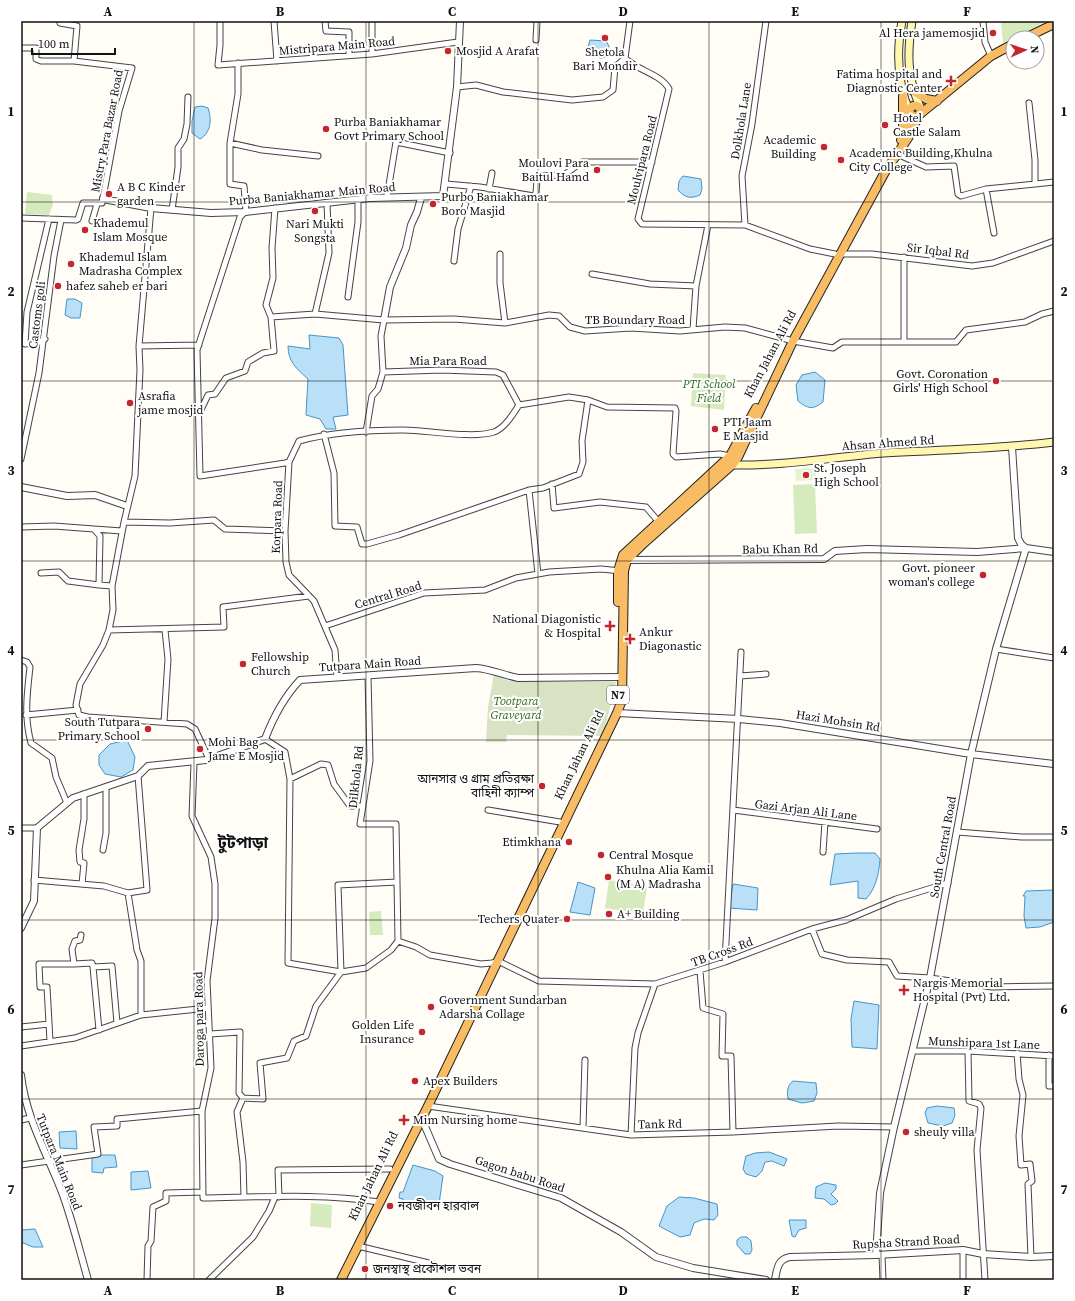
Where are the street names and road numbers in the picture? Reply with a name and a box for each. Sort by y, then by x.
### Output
street label: Mistripara Main Road [278,33,396,59]
street label: Mistry Para Bazar Road [87,68,127,194]
street label: Dolkhola Lane [727,81,755,161]
street label: Moulvipara Road [623,114,661,206]
street label: Purba Baniakhamar Main Road [228,179,396,209]
street label: Sir Iqbal Rd [906,239,970,263]
street label: Castoms goli [25,280,49,350]
street label: Khan Jahan Ali Rd [740,307,800,401]
street label: TB Boundary Road [585,312,685,328]
street label: Mia Para Road [409,353,487,369]
street label: Ahsan Ahmed Rd [841,432,935,454]
street label: Korpara Road [268,480,286,554]
street label: Babu Khan Rd [742,540,818,558]
street label: Central Road [352,577,424,613]
street label: Tutpara Main Road [318,652,422,676]
road number: N7 [607,686,629,704]
street label: Hazi Mohsin Rd [795,706,881,736]
street label: Khan Jahan Ali Rd [550,708,608,802]
street label: Dilkhola Rd [345,745,367,809]
street label: South Central Road [926,795,960,899]
street label: Gazi Arjan Ali Lane [754,796,858,824]
street label: TB Cross Rd [689,933,755,971]
street label: Daroga para Road [190,971,208,1067]
street label: Munshipara 1st Lane [928,1033,1040,1053]
street label: Tutpara Main Road [32,1112,86,1213]
street label: Tank Rd [638,1116,682,1132]
street label: Khan Jahan Ali Rd [344,1129,402,1223]
street label: Gagon babu Road [473,1152,567,1196]
street label: Rupsha Strand Road [852,1231,960,1253]

